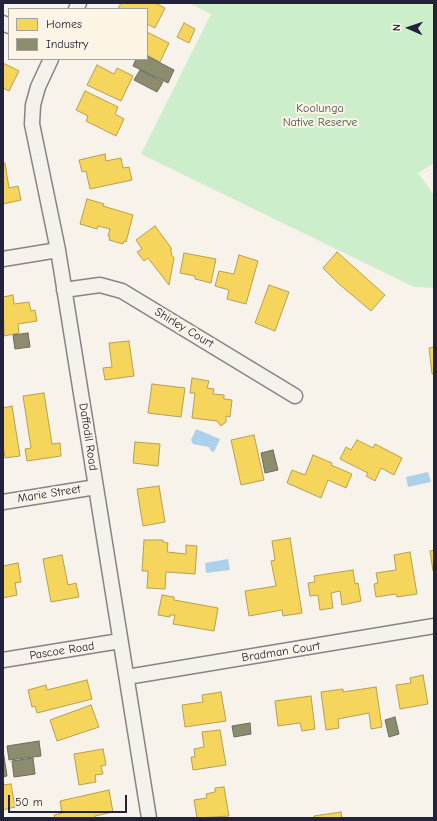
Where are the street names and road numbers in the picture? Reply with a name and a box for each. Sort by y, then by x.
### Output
street label: Shirley Court [152,305,216,351]
street label: Daffodil Road [76,402,100,472]
street label: Marie Street [16,482,82,506]
street label: Pascoe Road [29,639,95,663]
street label: Bradman Court [241,639,321,665]

